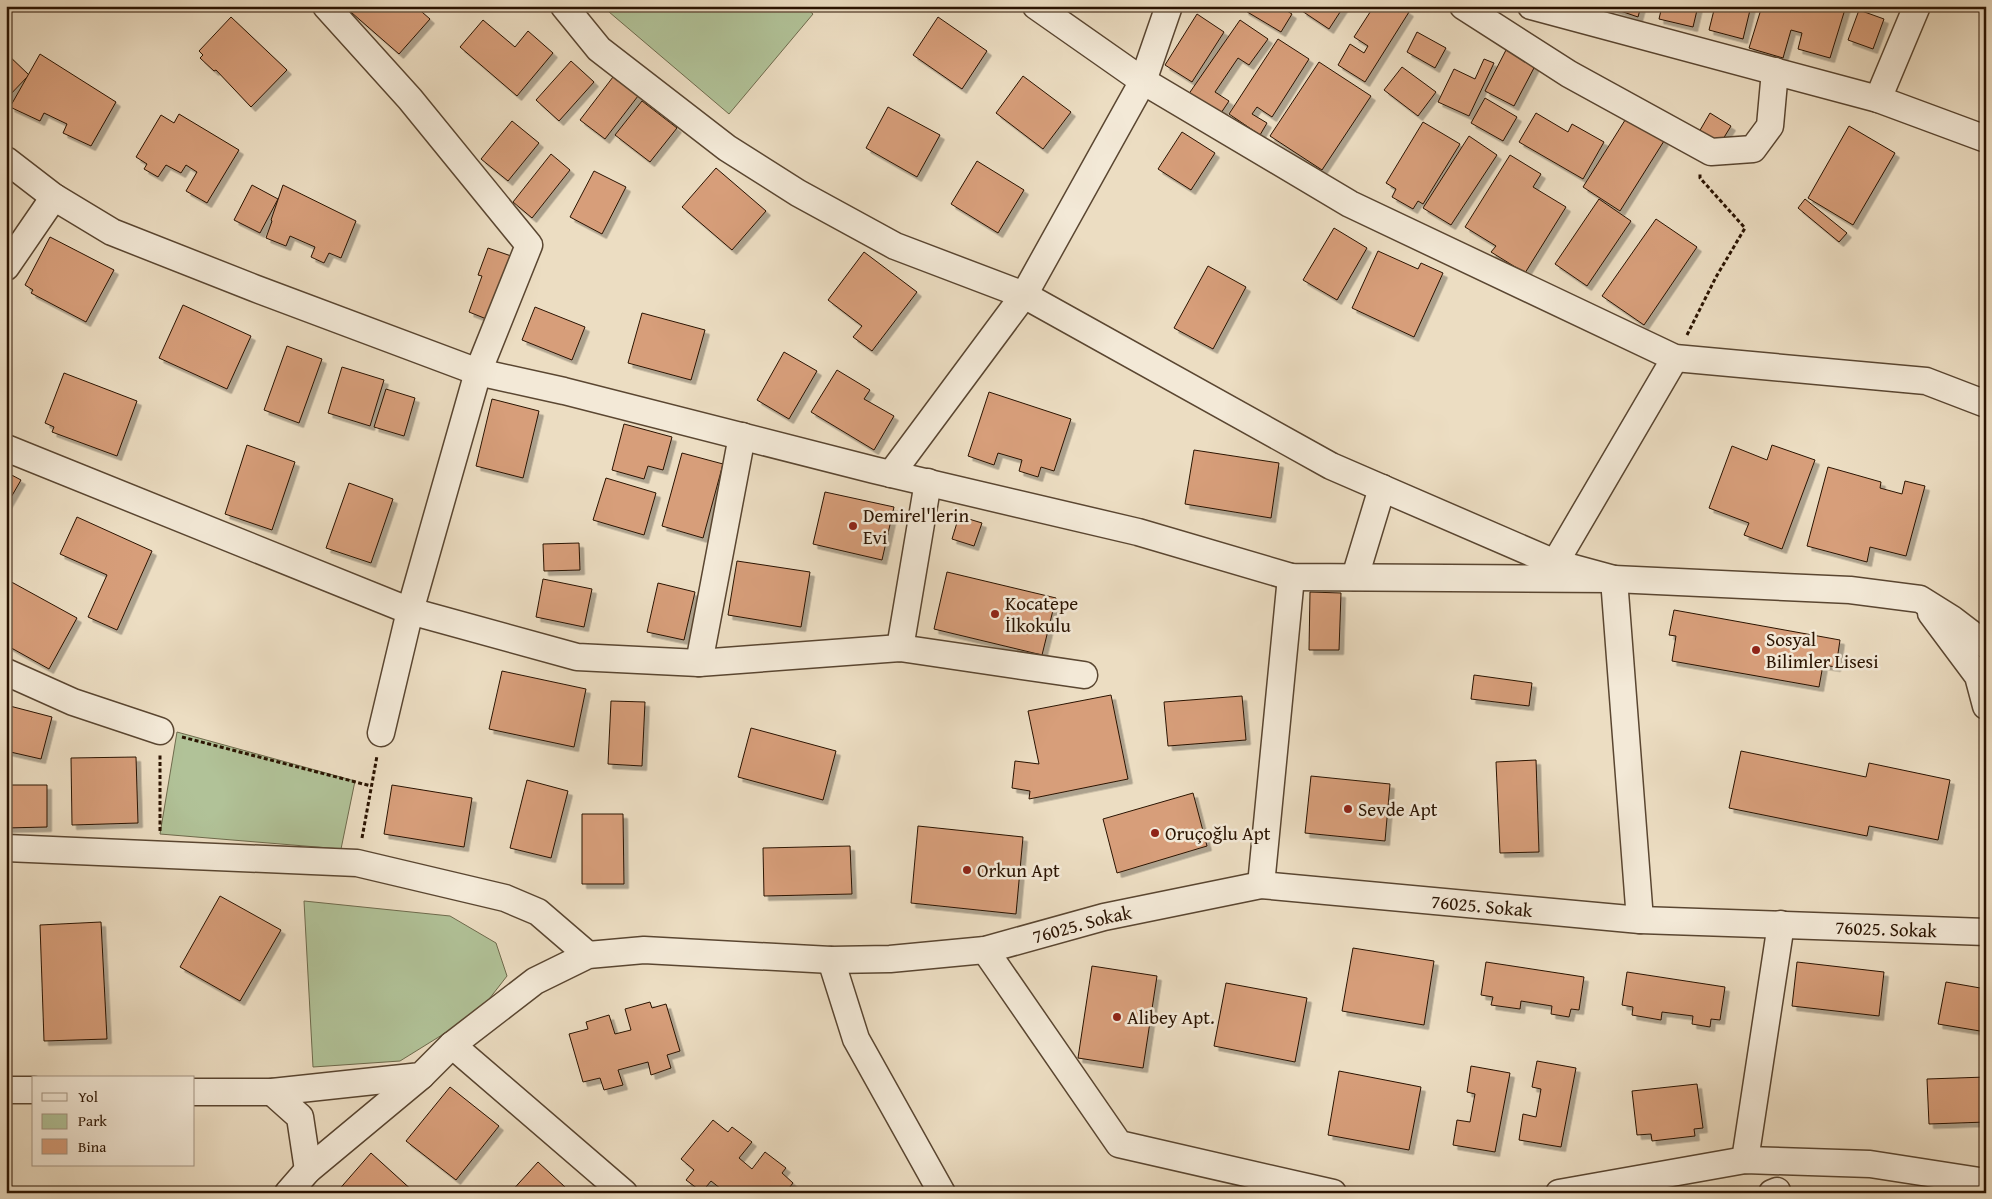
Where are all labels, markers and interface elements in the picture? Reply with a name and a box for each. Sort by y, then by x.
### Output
place label: Demirel'lerin Evi [863,501,969,551]
marker: Demirel'lerin Evi [847,520,859,532]
place label: Kocatepe İlkokulu [1005,589,1078,639]
marker: Kocatepe İlkokulu [989,608,1001,620]
place label: Sosyal Bilimler Lisesi [1766,625,1879,675]
marker: Sosyal Bilimler Lisesi [1750,644,1762,656]
place label: Sevde Apt [1358,795,1438,823]
marker: Sevde Apt [1342,803,1354,815]
place label: Oruçoğlu Apt [1165,819,1271,847]
marker: Oruçoğlu Apt [1149,827,1161,839]
place label: Orkun Apt [977,856,1060,884]
marker: Orkun Apt [961,864,973,876]
street label: 76025. Sokak [1430,887,1534,924]
street label: 76025. Sokak [1029,898,1135,950]
street label: 76025. Sokak [1835,913,1938,944]
place label: Alibey Apt. [1127,1003,1215,1031]
marker: Alibey Apt. [1111,1011,1123,1023]
legend [32,1076,195,1166]
text: Yol [78,1086,98,1107]
text: Park [78,1110,107,1131]
text: Bina [78,1136,106,1157]

